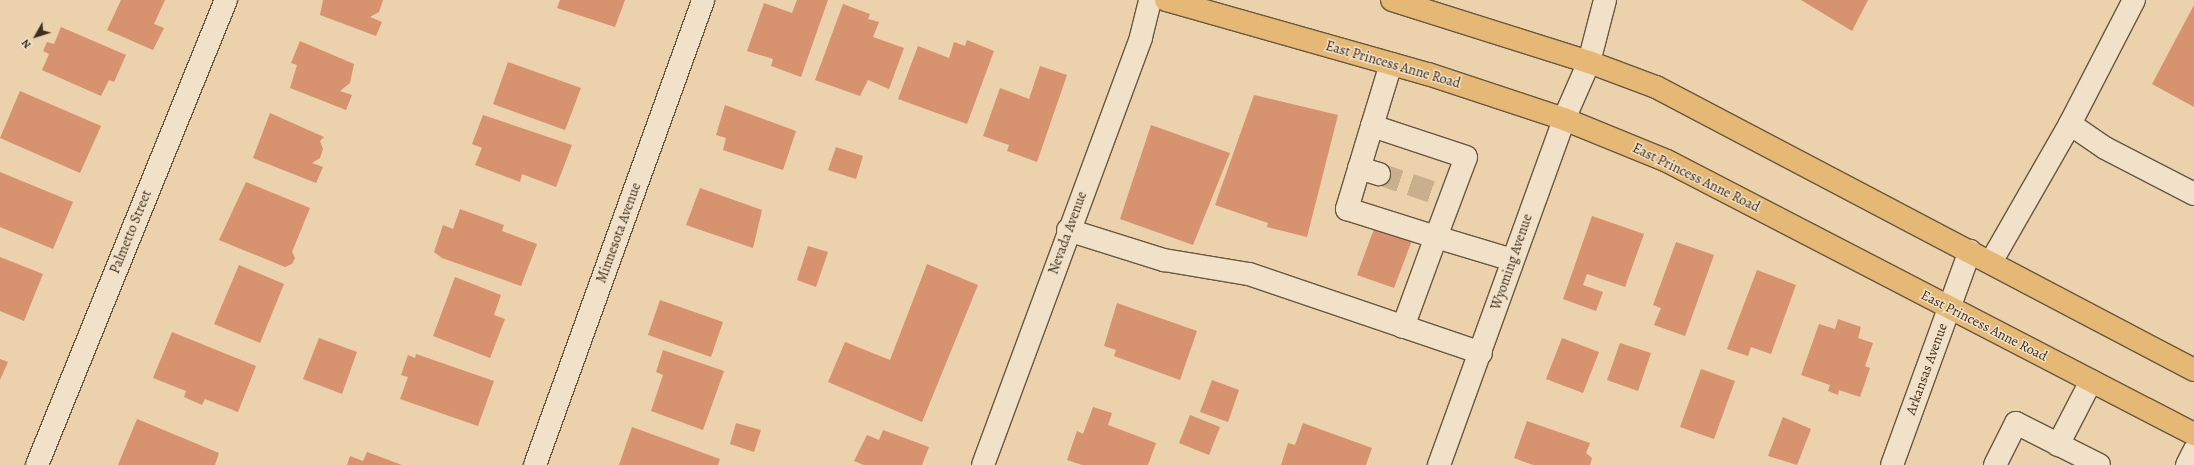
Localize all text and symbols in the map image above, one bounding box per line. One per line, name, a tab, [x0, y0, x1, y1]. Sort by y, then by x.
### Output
north arrow	[16, 16, 56, 56]
text: N	[18, 36, 35, 52]
street label: East Princess Anne Road	[1324, 38, 1462, 92]
street label: East Princess Anne Road	[1630, 140, 1762, 216]
street label: Minnesota Avenue	[593, 181, 645, 285]
street label: Palmetto Street	[107, 188, 155, 276]
street label: Nevada Avenue	[1045, 189, 1091, 277]
street label: Wyoming Avenue	[1488, 212, 1536, 312]
street label: East Princess Anne Road	[1918, 287, 2050, 365]
street label: Arkansas Avenue	[1903, 321, 1951, 417]

